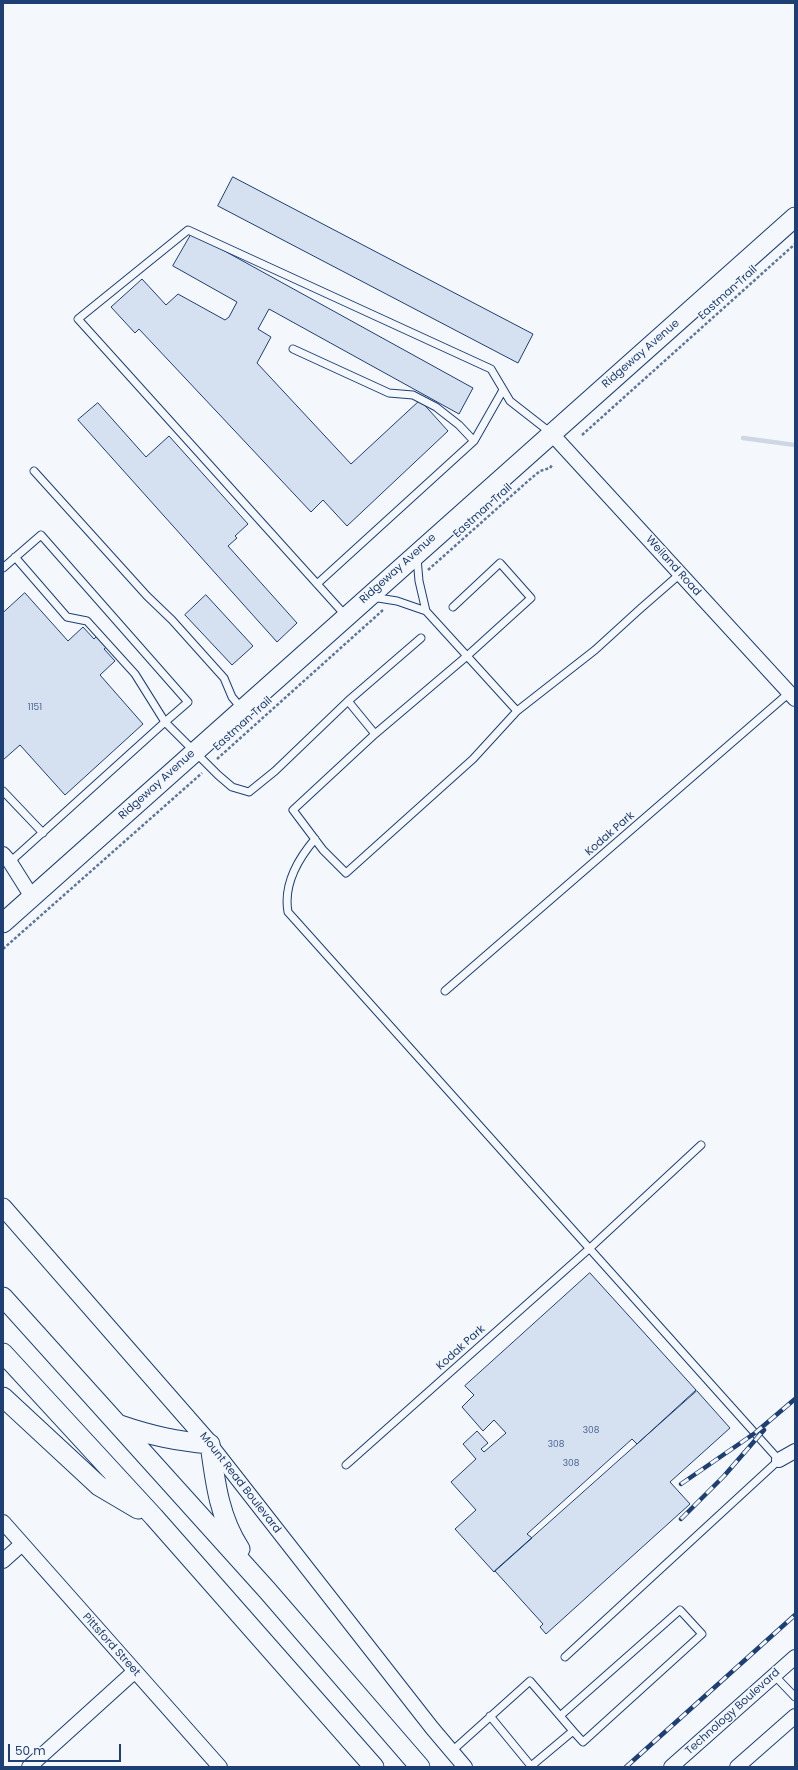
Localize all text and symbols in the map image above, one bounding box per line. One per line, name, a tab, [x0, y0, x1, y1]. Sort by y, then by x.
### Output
street label: Eastman Trail	[696, 263, 760, 323]
street label: Ridgeway Avenue	[600, 317, 682, 391]
street label: Eastman Trail	[451, 481, 515, 541]
street label: Ridgeway Avenue	[357, 531, 439, 607]
street label: Weiland Road	[643, 533, 703, 599]
street label: Eastman Trail	[211, 694, 275, 754]
house number: 1151	[28, 703, 42, 713]
street label: Ridgeway Avenue	[116, 747, 198, 823]
street label: Kodak Park	[583, 809, 637, 859]
street label: Kodak Park	[434, 1323, 488, 1373]
house number: 308	[583, 1426, 599, 1436]
street label: Mount Read Boulevard	[197, 1430, 283, 1536]
house number: 308	[548, 1440, 564, 1450]
house number: 308	[563, 1459, 579, 1469]
street label: Pittsford Street	[79, 1611, 143, 1679]
street label: Technology Boulevard	[683, 1666, 783, 1758]
scale bar	[10, 1736, 123, 1762]
text: 50 m	[15, 1742, 46, 1759]

